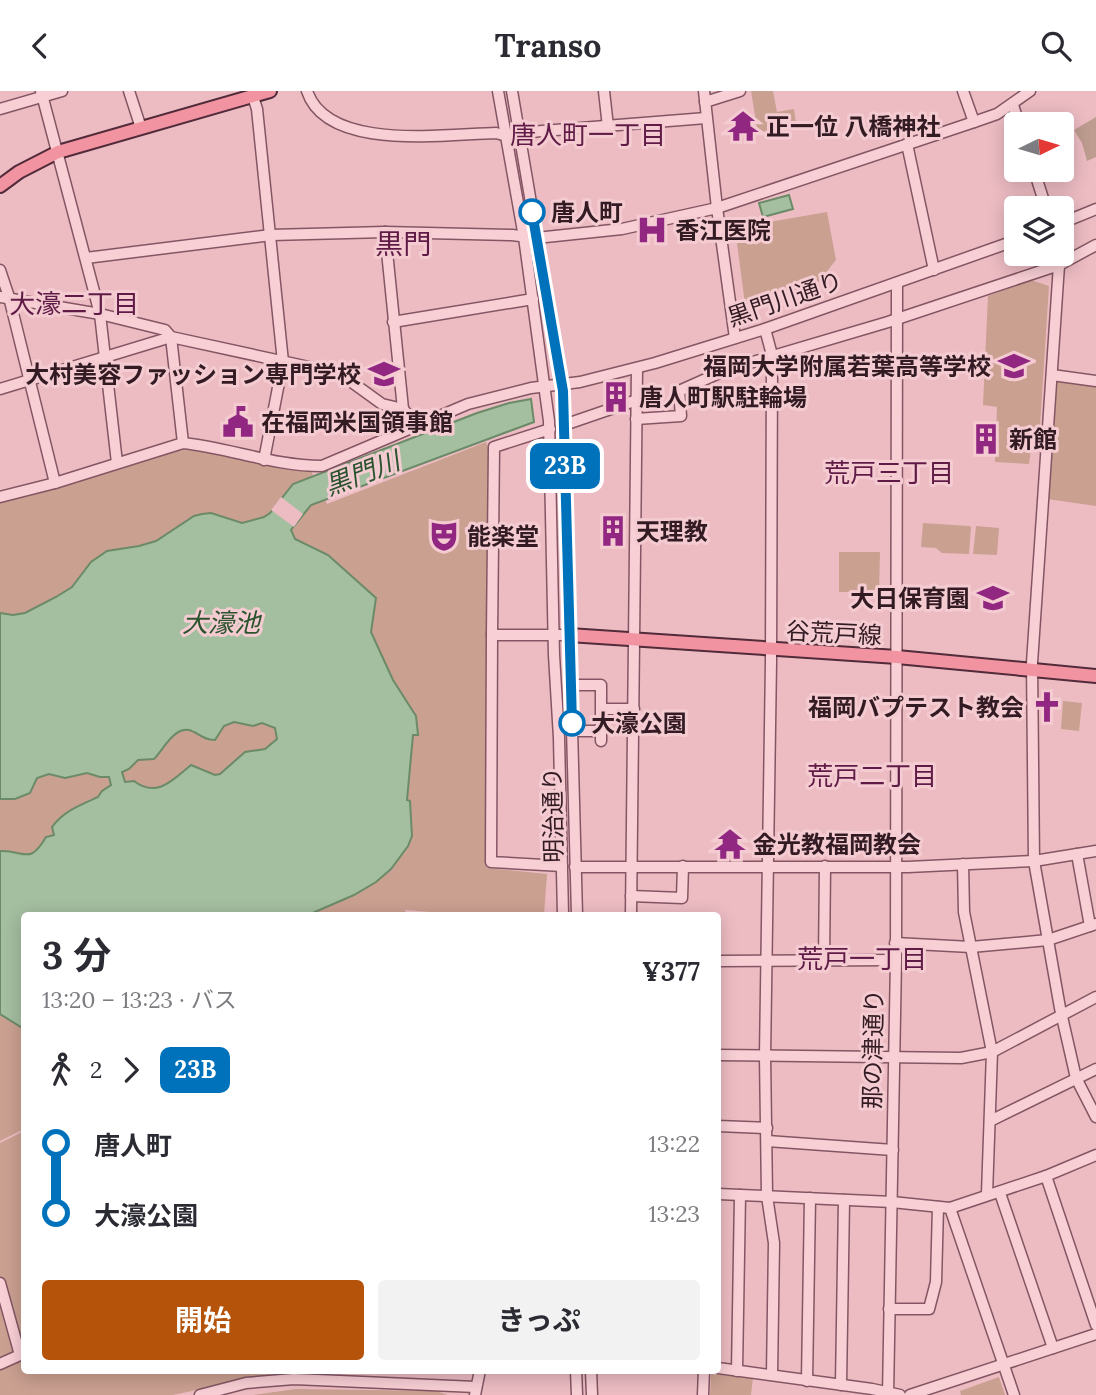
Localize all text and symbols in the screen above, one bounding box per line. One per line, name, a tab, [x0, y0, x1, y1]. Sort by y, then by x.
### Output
text: Transo	[495, 25, 601, 66]
icon: back	[21, 27, 59, 65]
icon: search	[1037, 27, 1075, 65]
temple icon: 正一位 八橋神社	[726, 109, 760, 143]
place label: 正一位 八橋神社	[766, 111, 940, 142]
north arrow	[1004, 112, 1074, 182]
map controls	[1004, 112, 1074, 266]
district label: 唐人町一丁目	[510, 118, 666, 151]
button: layers	[1004, 196, 1074, 266]
place label: 唐人町	[551, 197, 623, 228]
marker: 唐人町	[519, 199, 545, 225]
hospital icon: 香江医院	[635, 213, 669, 247]
place label: 香江医院	[675, 215, 771, 246]
district label: 黒門	[375, 226, 431, 262]
street label: 黒門川通り	[723, 265, 847, 333]
district label: 大濠二丁目	[9, 287, 139, 320]
school or university icon: 福岡大学附属若葉高等学校	[997, 349, 1031, 383]
place label: 福岡大学附属若葉高等学校	[703, 351, 991, 382]
school or university icon: 大村美容ファッション専門学校	[367, 357, 401, 391]
place label: 大村美容ファッション専門学校	[25, 359, 361, 390]
building icon: 唐人町駅駐輪場	[599, 380, 633, 414]
place label: 唐人町駅駐輪場	[639, 382, 807, 413]
public building icon: 在福岡米国領事館	[221, 405, 255, 439]
place label: 在福岡米国領事館	[261, 407, 453, 438]
building icon: 新館	[969, 422, 1003, 456]
place label: 新館	[1009, 424, 1057, 455]
water label: 黒門川	[320, 443, 407, 502]
line badge: 23B	[525, 443, 605, 489]
text: 23B	[544, 450, 586, 481]
district label: 荒戸三丁目	[824, 456, 954, 489]
building icon: 天理教	[596, 514, 630, 548]
place label: 天理教	[636, 516, 708, 547]
theatre icon: 能楽堂	[427, 519, 461, 553]
place label: 能楽堂	[467, 521, 539, 552]
school or university icon: 大日保育園	[976, 581, 1010, 615]
place label: 大日保育園	[850, 583, 970, 614]
water label: 大濠池	[182, 606, 263, 639]
street label: 谷荒戸線	[785, 615, 883, 651]
church icon: 福岡バプテスト教会	[1030, 690, 1064, 724]
place label: 福岡バプテスト教会	[808, 692, 1024, 723]
place label: 大濠公園	[591, 708, 687, 739]
marker: 大濠公園	[559, 710, 585, 736]
district label: 荒戸二丁目	[807, 759, 937, 792]
street label: 明治通り	[537, 767, 569, 863]
temple icon: 金光教福岡教会	[713, 827, 747, 861]
place label: 金光教福岡教会	[753, 829, 921, 860]
text: 3 分	[42, 931, 111, 979]
district label: 荒戸一丁目	[797, 942, 927, 975]
text: ¥377	[642, 955, 700, 988]
text: 13:20 – 13:23 · バス	[42, 985, 237, 1014]
street label: 那の津通り	[856, 989, 890, 1109]
icon: walk	[42, 1051, 80, 1089]
icon: forward	[112, 1051, 150, 1089]
text: 23B	[174, 1054, 216, 1085]
text: 2	[90, 1055, 102, 1084]
text: 唐人町	[94, 1129, 172, 1162]
text: 13:22	[648, 1129, 700, 1158]
text: 大濠公園	[94, 1199, 198, 1232]
text: 13:23	[648, 1199, 700, 1228]
button: 開始	[42, 1280, 364, 1360]
button: きっぷ	[378, 1280, 700, 1360]

